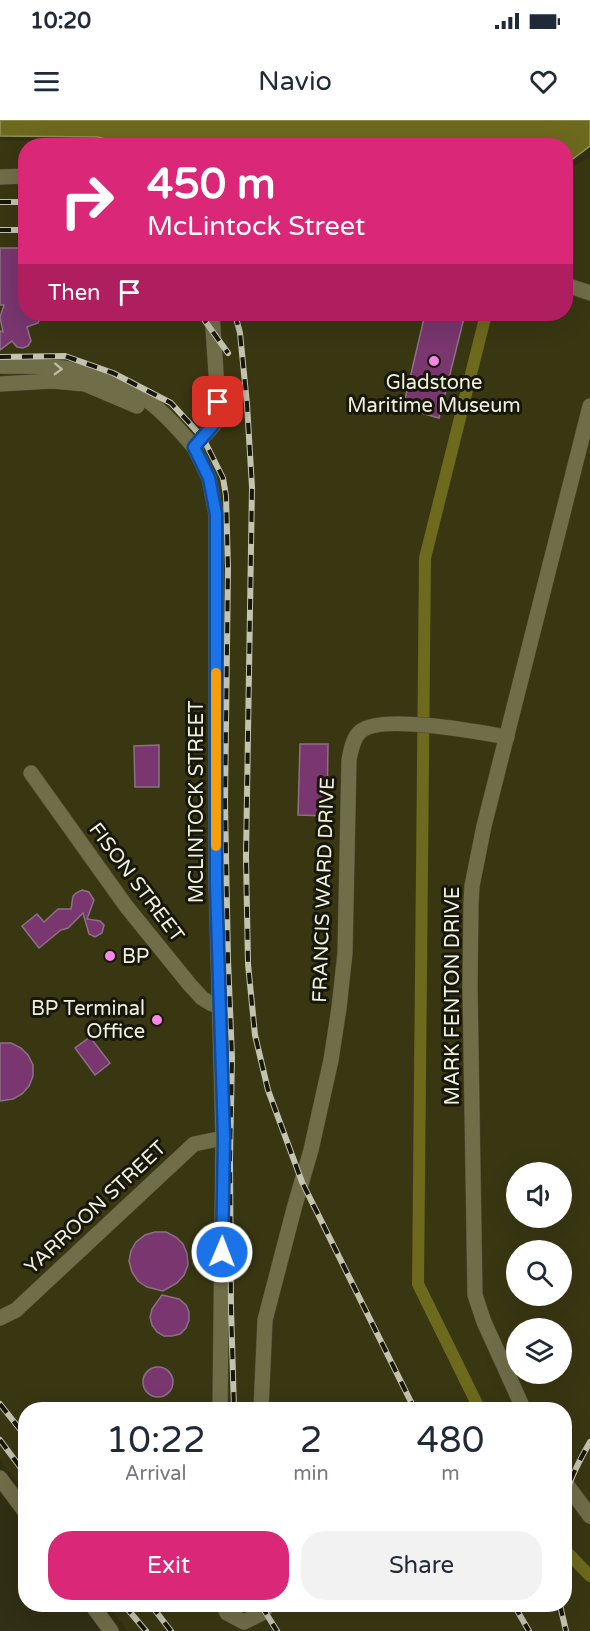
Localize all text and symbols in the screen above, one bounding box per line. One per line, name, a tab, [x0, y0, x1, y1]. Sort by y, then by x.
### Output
text: 10:20	[30, 8, 91, 34]
icon: menu	[30, 65, 63, 98]
text: Navio	[258, 65, 332, 98]
icon: heart	[527, 65, 560, 98]
text: 450 m	[147, 159, 276, 210]
icon: right	[48, 162, 126, 240]
text: McLintock Street	[147, 210, 365, 243]
icon: arrive	[113, 276, 146, 309]
text: Then	[48, 280, 101, 306]
marker: Gladstone Maritime Museum	[427, 354, 441, 368]
one-way arrow	[54, 362, 63, 375]
place label: Gladstone Maritime Museum	[347, 371, 521, 418]
pin	[192, 376, 243, 427]
icon: arrive	[201, 385, 234, 418]
street label: MCLINTOCK STREET	[185, 701, 209, 903]
street label: FRANCIS WARD DRIVE	[308, 777, 340, 1003]
street label: FISON STREET	[83, 818, 189, 947]
street label: MARK FENTON DRIVE	[441, 887, 465, 1105]
place label: BP	[122, 945, 149, 969]
marker: BP	[103, 949, 117, 963]
place label: BP Terminal Office	[31, 997, 145, 1044]
marker: BP Terminal Office	[150, 1013, 164, 1027]
street label: YARROON STREET	[20, 1136, 171, 1279]
map controls	[506, 1162, 572, 1384]
button: sound	[506, 1162, 572, 1228]
position arrow	[190, 1220, 254, 1284]
button: search	[506, 1240, 572, 1306]
button: layers	[506, 1318, 572, 1384]
text: 10:22	[106, 1419, 206, 1462]
text: 2	[300, 1419, 322, 1462]
text: 480	[416, 1419, 484, 1462]
text: Arrival	[125, 1462, 187, 1486]
text: min	[293, 1462, 329, 1486]
text: m	[441, 1462, 460, 1486]
button: Exit	[48, 1531, 289, 1600]
button: Share	[301, 1531, 542, 1600]

